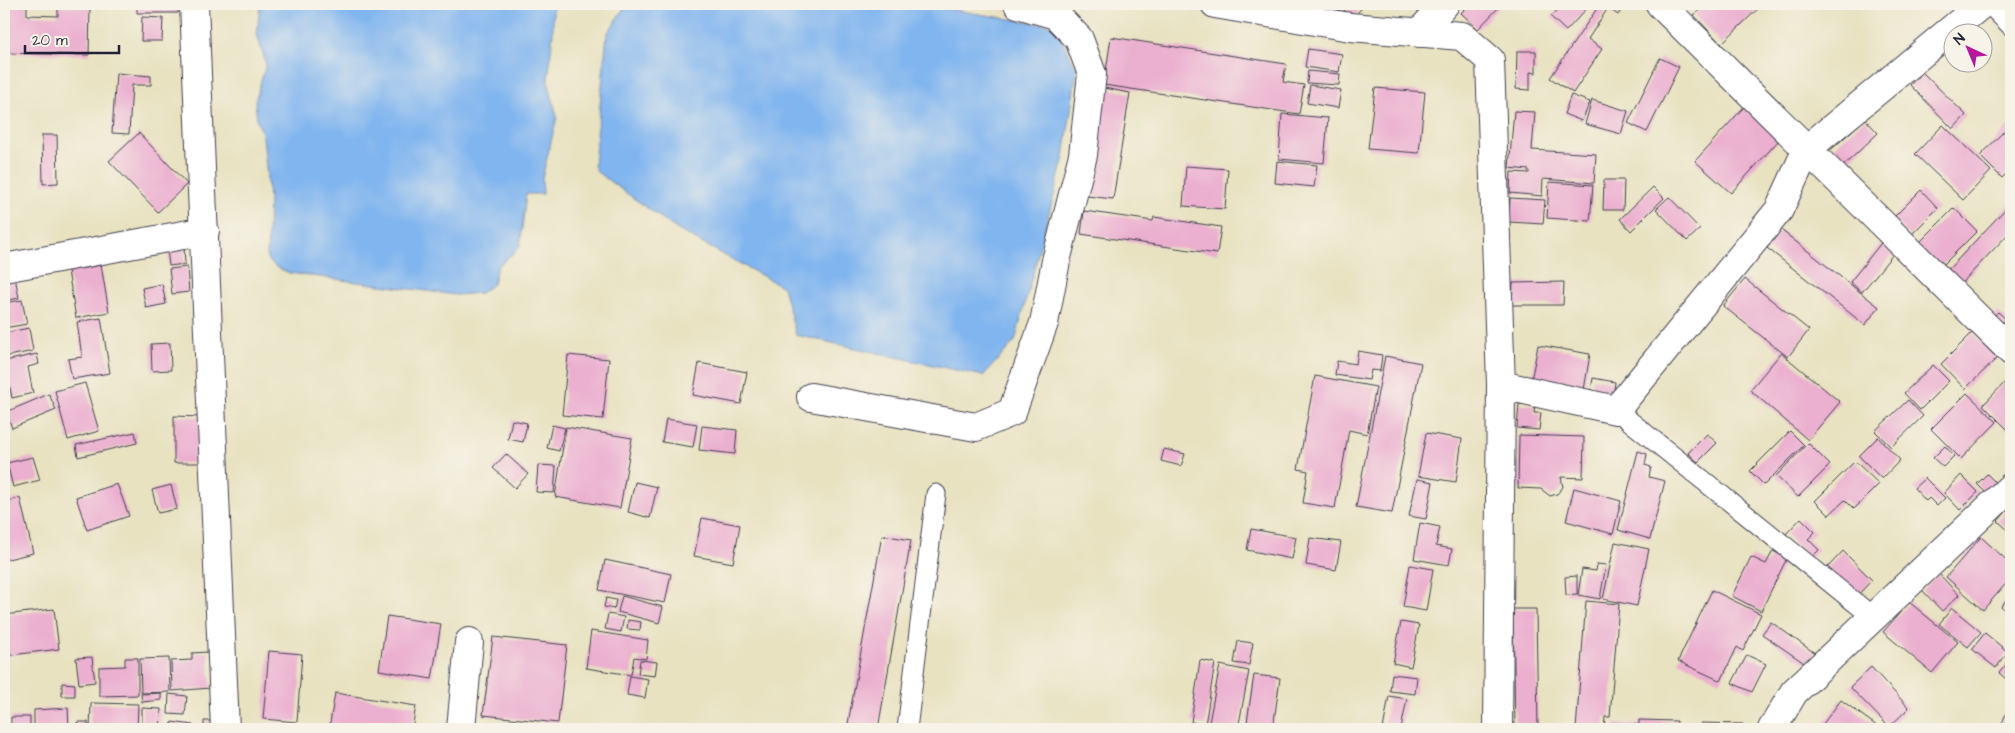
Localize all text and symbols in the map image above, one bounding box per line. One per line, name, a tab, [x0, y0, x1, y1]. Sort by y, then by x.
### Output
scale bar	[25, 22, 119, 54]
north arrow	[1942, 22, 1992, 72]
text: N	[1950, 29, 1970, 50]
text: 20 m	[32, 30, 68, 51]

